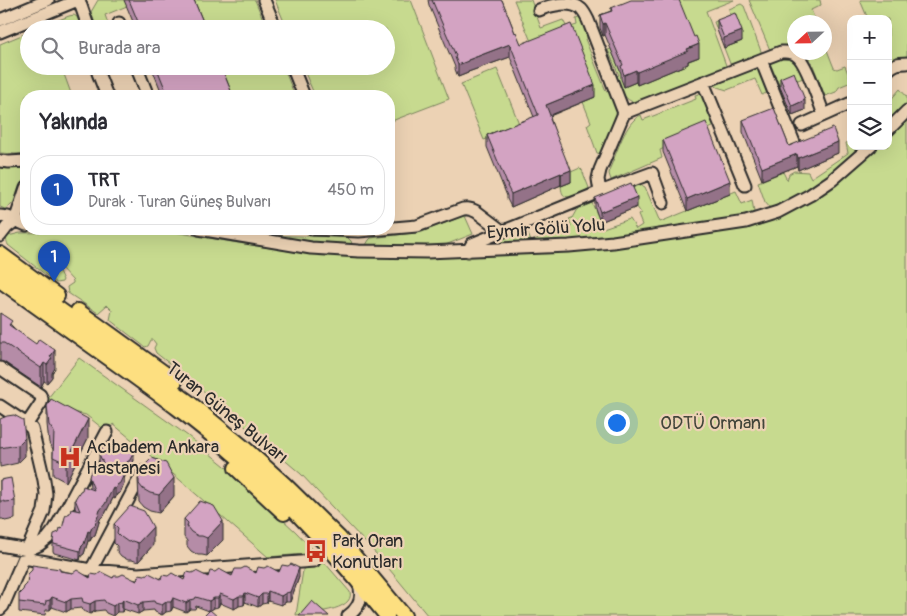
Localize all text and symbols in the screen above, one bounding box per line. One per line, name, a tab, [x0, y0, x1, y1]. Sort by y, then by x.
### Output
north arrow	[787, 15, 832, 60]
map controls	[847, 15, 892, 150]
button: +	[847, 15, 892, 60]
search box	[20, 20, 395, 75]
icon: search	[38, 34, 66, 62]
text: Burada ara	[78, 36, 161, 60]
button: −	[847, 60, 892, 105]
button: layers	[847, 105, 892, 150]
text: Yakında	[40, 109, 107, 136]
text: TRT	[88, 168, 120, 192]
text: 1	[54, 180, 60, 200]
text: 450 m	[327, 180, 374, 200]
text: Durak · Turan Güneş Bulvarı	[88, 192, 271, 212]
street label: Eymir Gölü Yolu	[486, 213, 606, 245]
pin: 1	[38, 241, 70, 282]
street label: Turan Güneş Bulvarı	[161, 357, 293, 469]
your location	[604, 410, 630, 436]
park label: ODTÜ Ormanı	[660, 412, 766, 435]
place label: Acıbadem Ankara Hastanesi	[86, 436, 219, 480]
hospital icon: Acıbadem Ankara Hastanesi	[57, 444, 83, 470]
place label: Park Oran Konutları	[332, 530, 403, 574]
bus stop icon: Park Oran Konutları	[303, 538, 329, 564]

